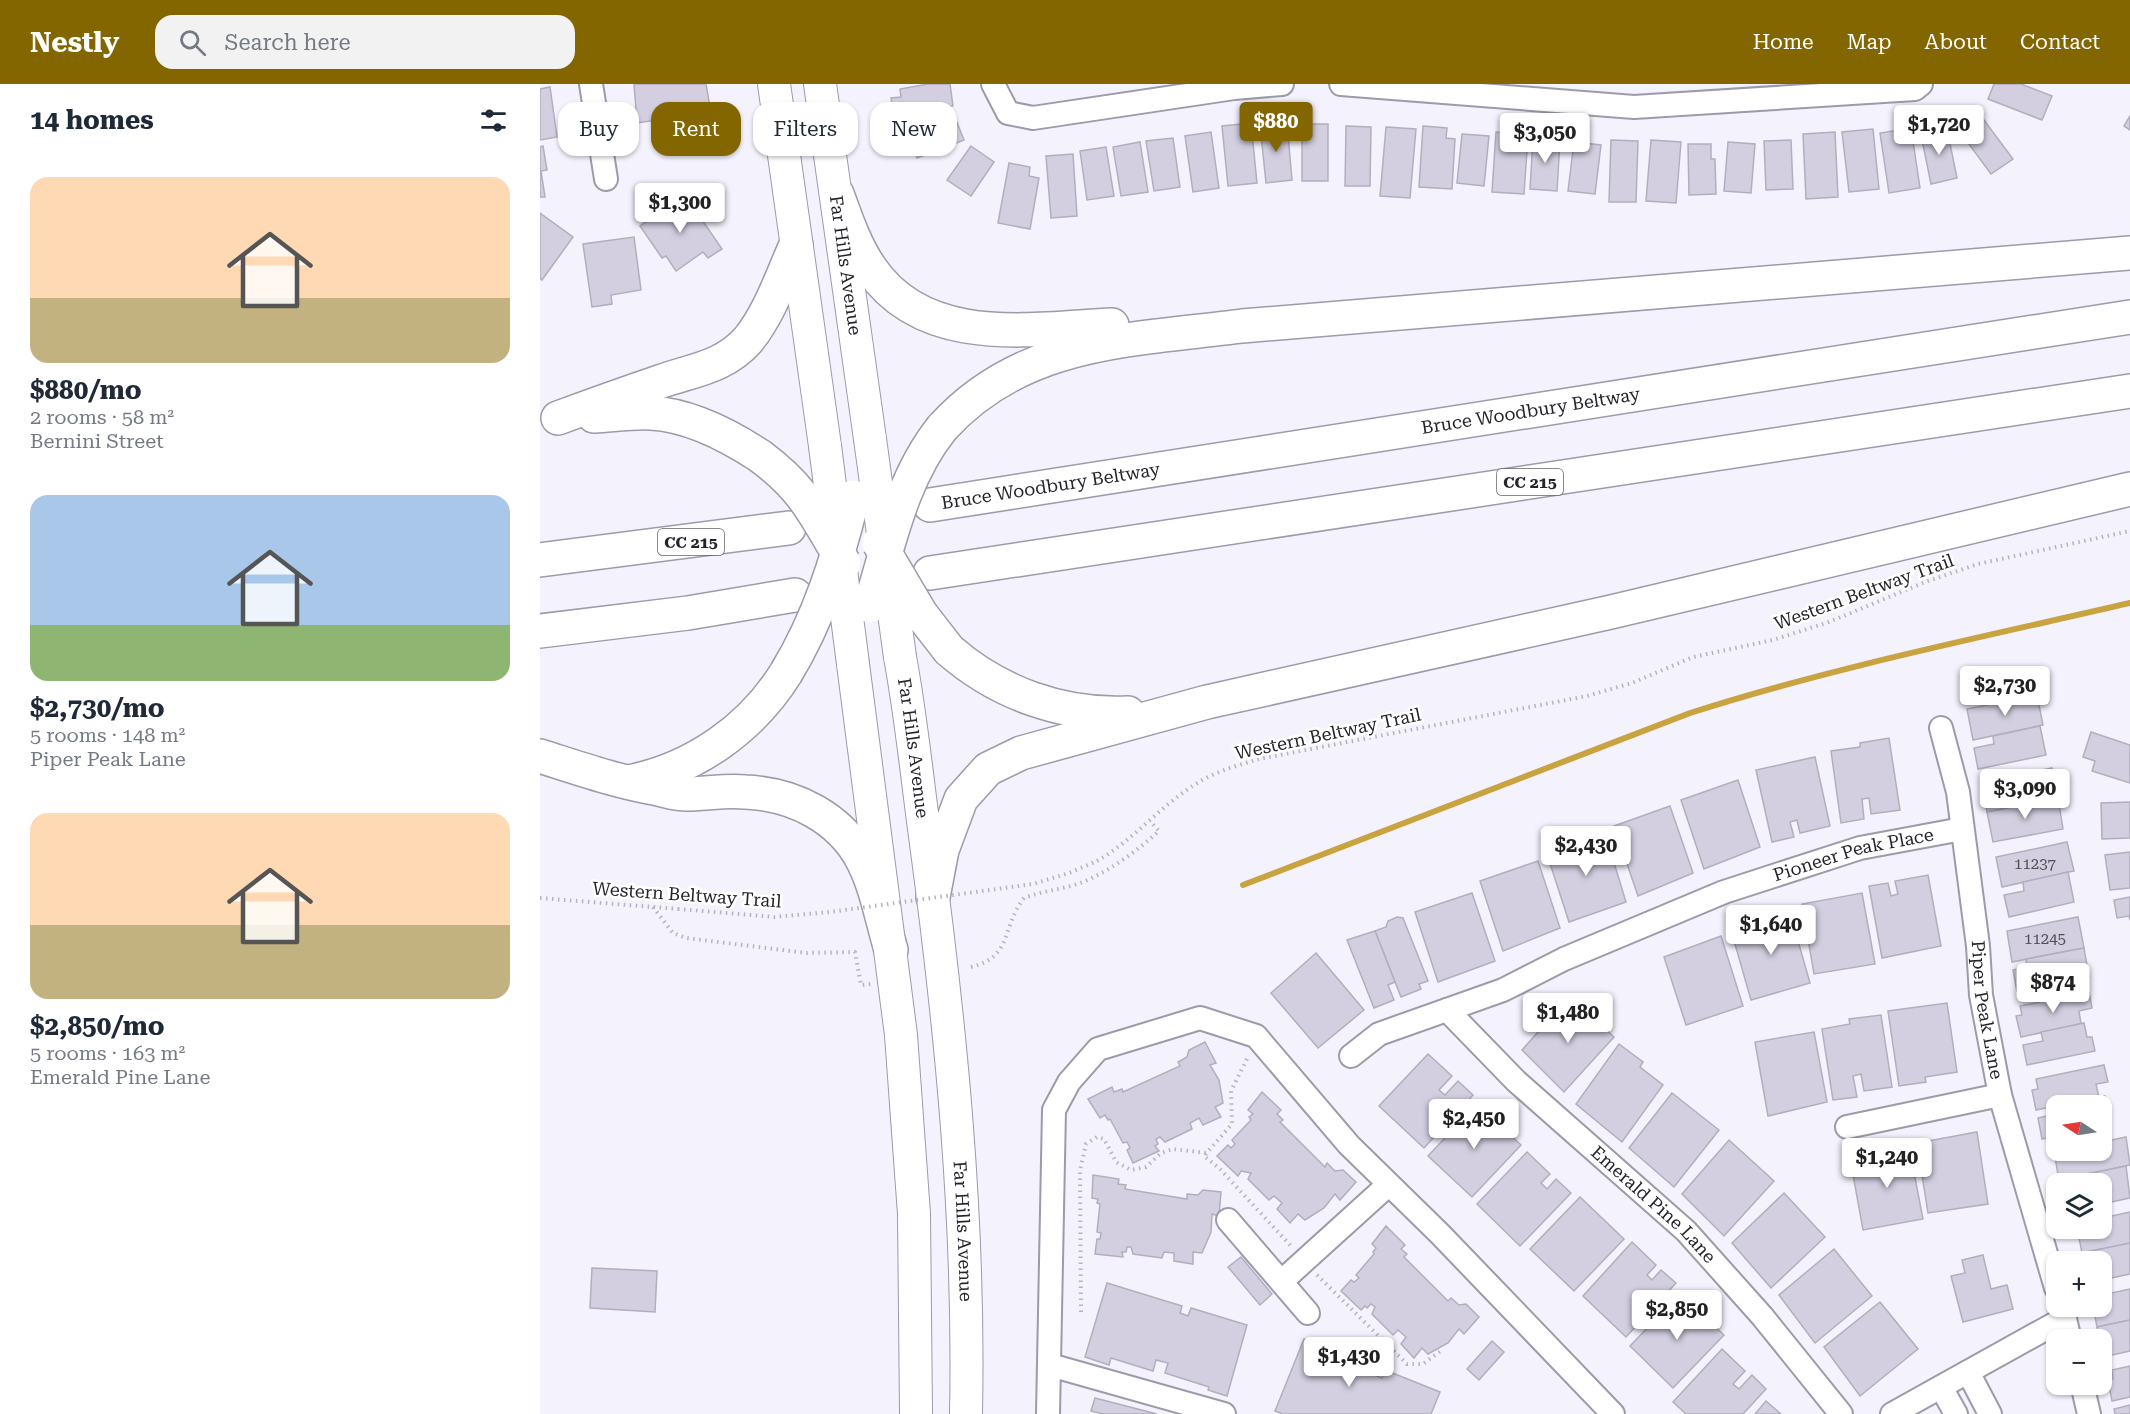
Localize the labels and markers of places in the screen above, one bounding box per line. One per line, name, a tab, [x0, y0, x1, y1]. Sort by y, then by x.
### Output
pin: $880	[1240, 102, 1312, 153]
pin: $1,720	[1890, 105, 1988, 156]
pin: $3,050	[1496, 113, 1594, 164]
pin: $1,300	[631, 183, 729, 234]
pin: $2,730	[1956, 666, 2054, 717]
pin: $3,090	[1976, 769, 2074, 820]
pin: $2,430	[1537, 826, 1635, 877]
pin: $1,640	[1722, 905, 1820, 956]
pin: $874	[2017, 963, 2089, 1014]
pin: $1,480	[1519, 993, 1617, 1044]
pin: $2,450	[1425, 1099, 1523, 1150]
pin: $1,240	[1838, 1138, 1936, 1189]
pin: $2,850	[1628, 1290, 1726, 1341]
pin: $1,430	[1300, 1337, 1398, 1388]

